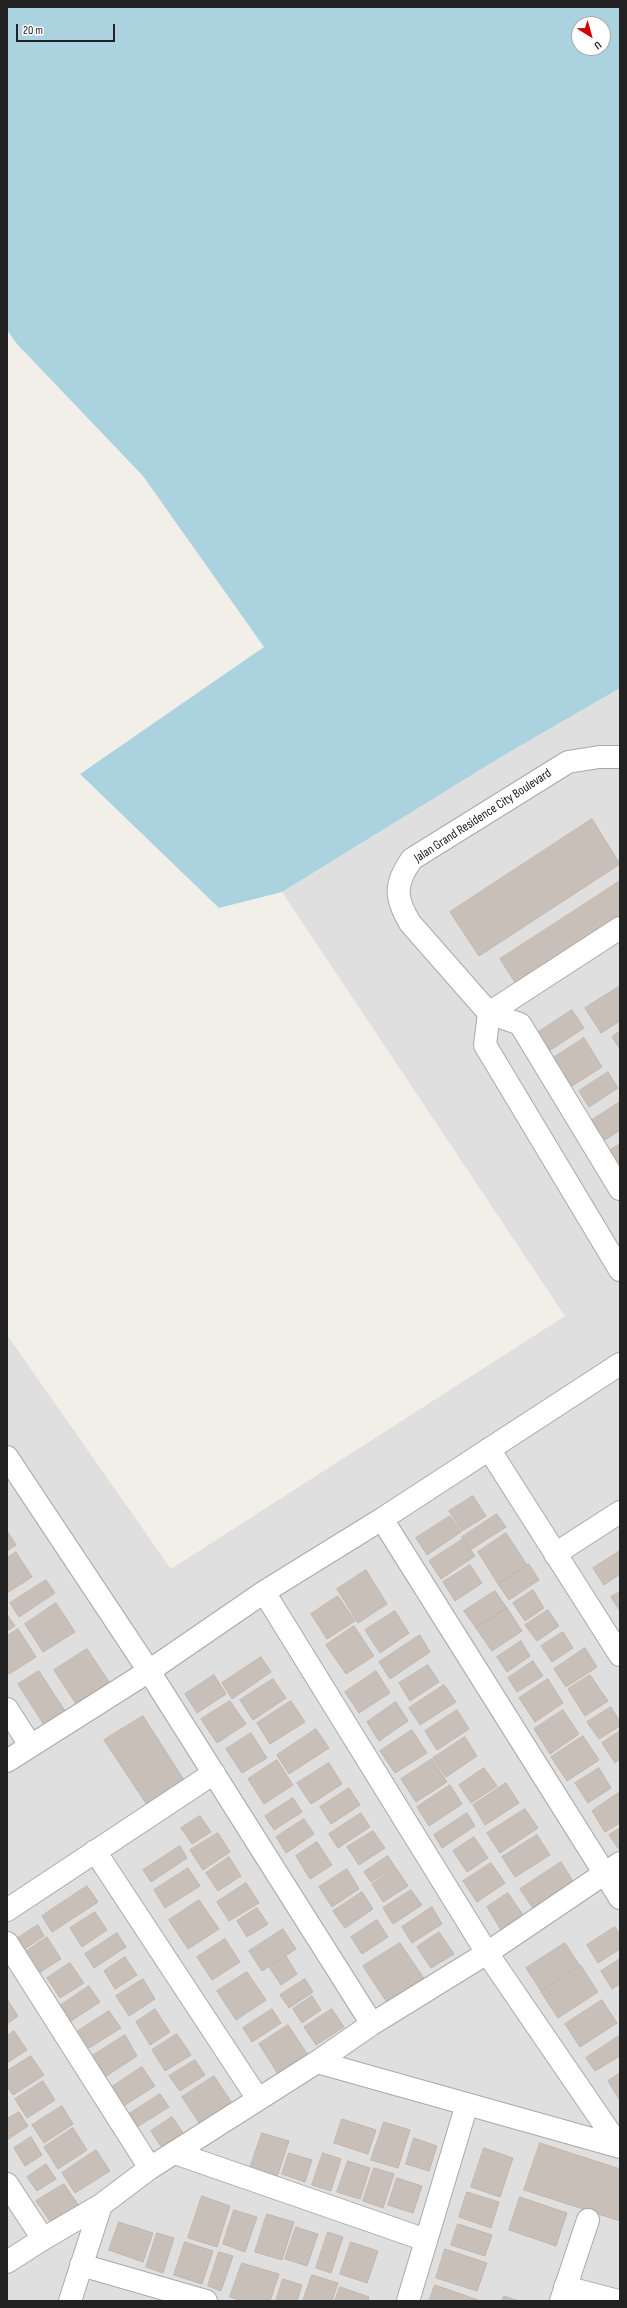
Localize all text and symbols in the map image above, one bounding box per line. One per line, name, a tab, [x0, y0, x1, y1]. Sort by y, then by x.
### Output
scale bar	[18, 16, 117, 42]
north arrow	[571, 16, 611, 56]
text: 20 m	[23, 23, 43, 38]
text: U	[592, 38, 604, 52]
street label: Jalan Grand Residence City Boulevard	[411, 766, 555, 866]

